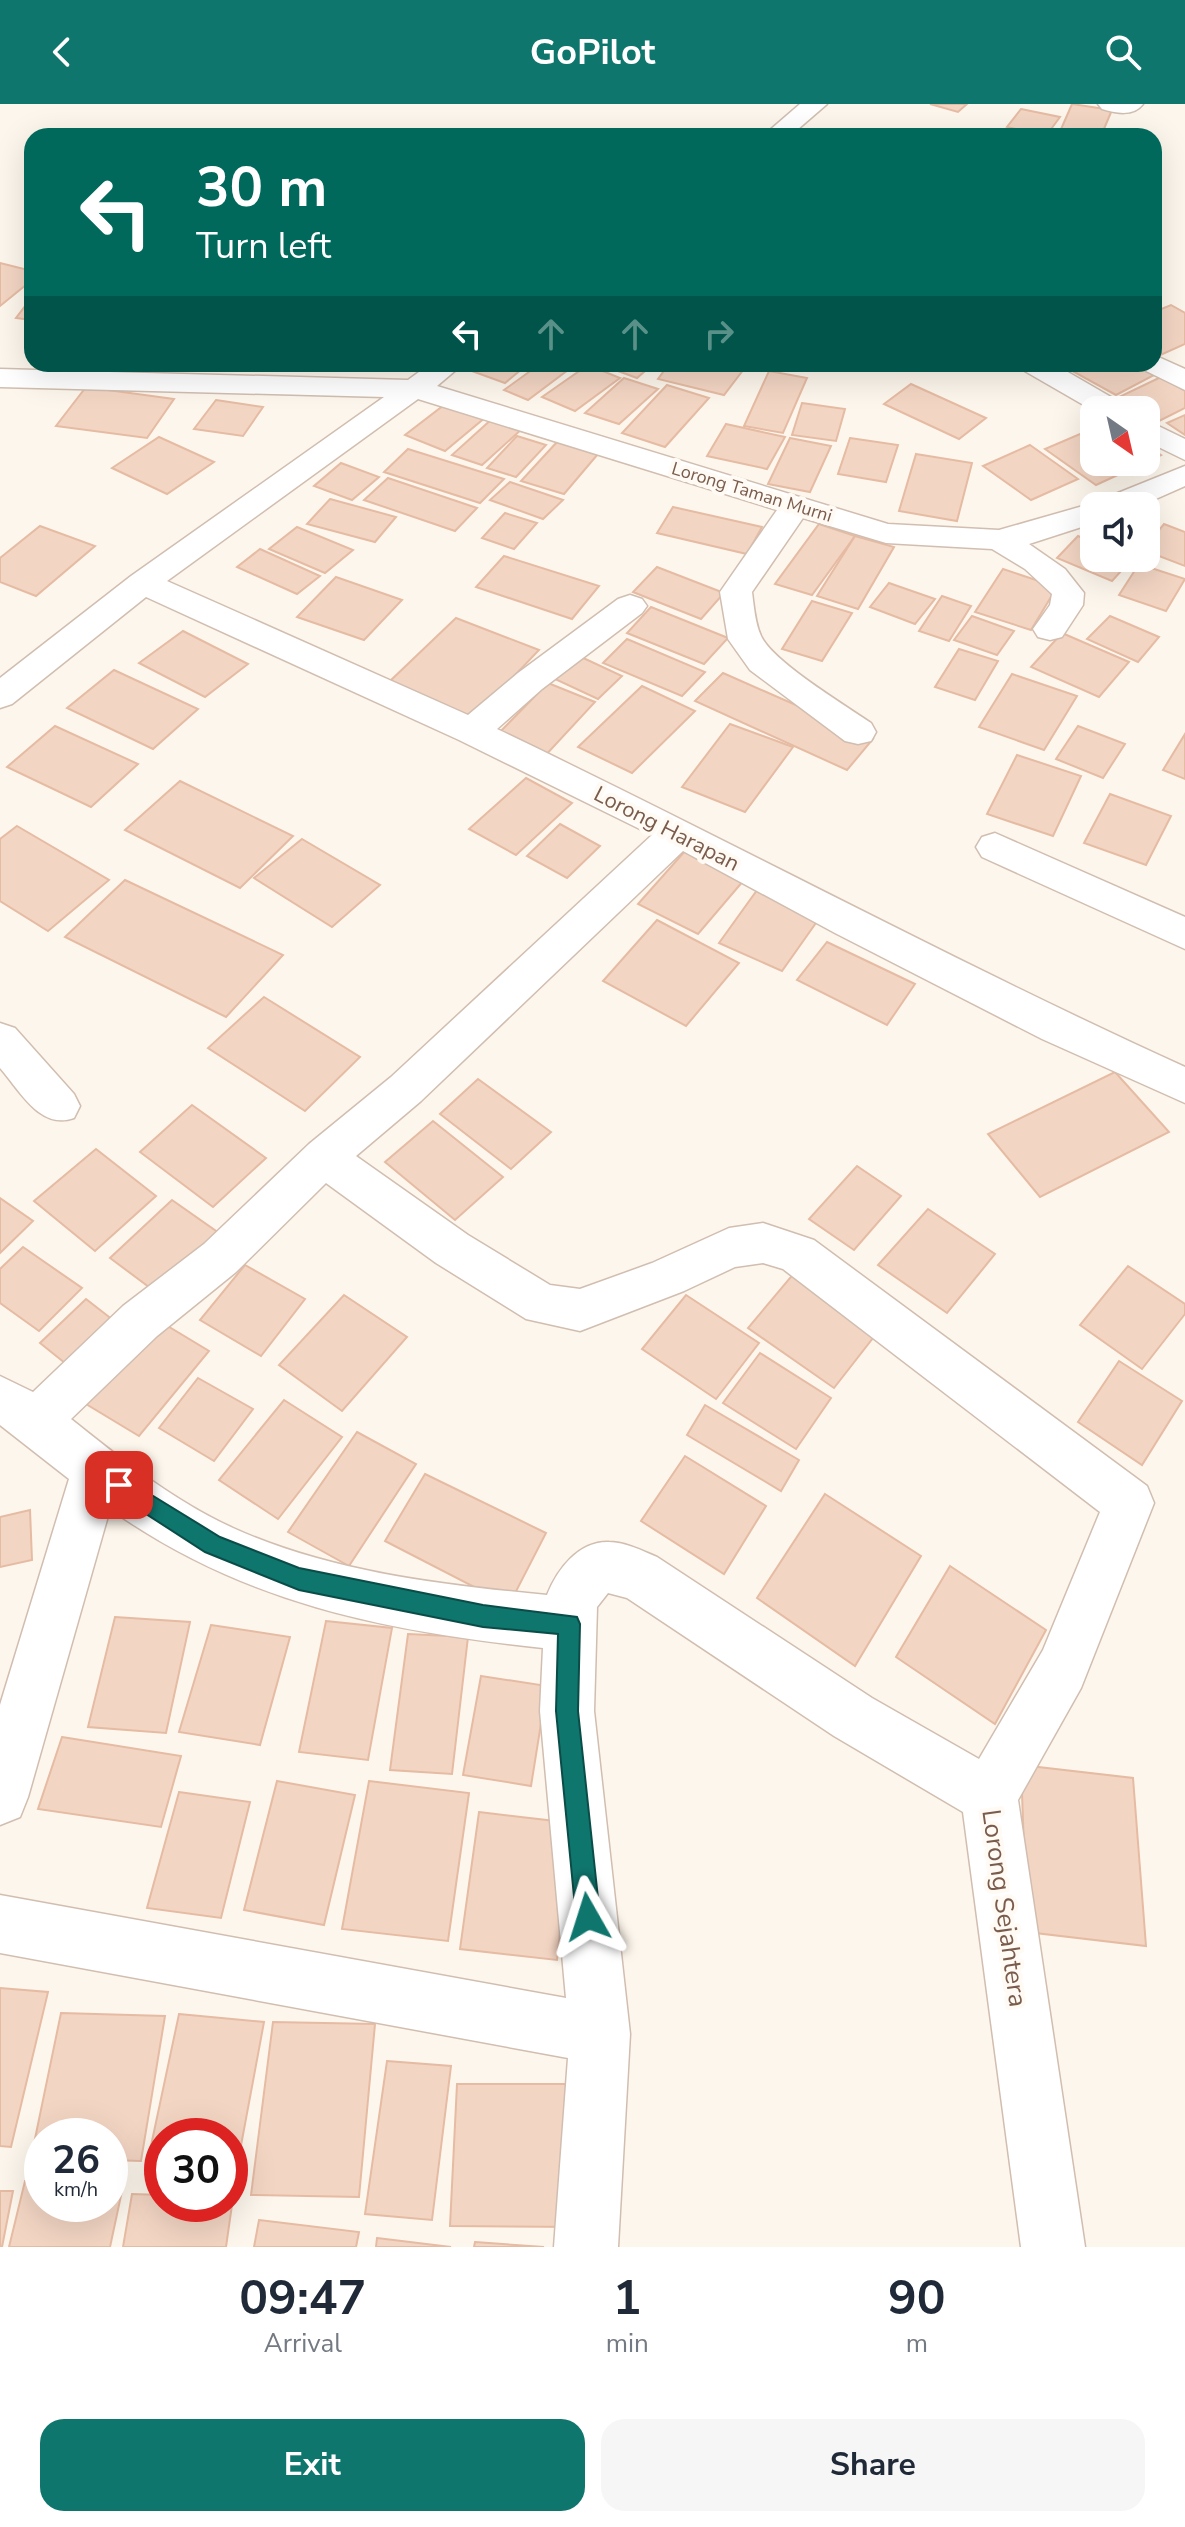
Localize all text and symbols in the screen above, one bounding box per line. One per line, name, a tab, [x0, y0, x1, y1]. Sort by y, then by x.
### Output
text: GoPilot	[530, 28, 655, 77]
icon: back	[40, 30, 84, 74]
icon: search	[1101, 30, 1145, 74]
text: 30 m	[196, 149, 327, 226]
icon: left	[64, 160, 168, 264]
text: Turn left	[196, 222, 331, 271]
icon: left	[445, 312, 489, 356]
icon: ahead	[529, 312, 573, 356]
icon: ahead	[613, 312, 657, 356]
icon: right	[697, 312, 741, 356]
north arrow	[1080, 396, 1160, 476]
map controls	[1080, 396, 1160, 572]
street label: Lorong Taman Murni	[669, 456, 835, 528]
button: sound	[1080, 492, 1160, 572]
street label: Lorong Harapan	[589, 779, 745, 879]
pin	[85, 1451, 153, 1519]
icon: arrive	[97, 1463, 141, 1507]
street label: Lorong Sejahtera	[973, 1807, 1036, 2009]
position arrow	[546, 1875, 630, 1959]
speed limit sign: 30	[144, 2118, 248, 2222]
text: 26	[52, 2133, 100, 2187]
text: km/h	[54, 2176, 98, 2203]
text: 09:47	[239, 2265, 366, 2331]
text: 1	[613, 2265, 642, 2331]
text: 90	[888, 2265, 946, 2331]
text: Arrival	[264, 2326, 342, 2361]
text: min	[606, 2326, 649, 2361]
text: m	[906, 2326, 928, 2361]
button: Exit	[40, 2419, 585, 2511]
button: Share	[601, 2419, 1145, 2511]

